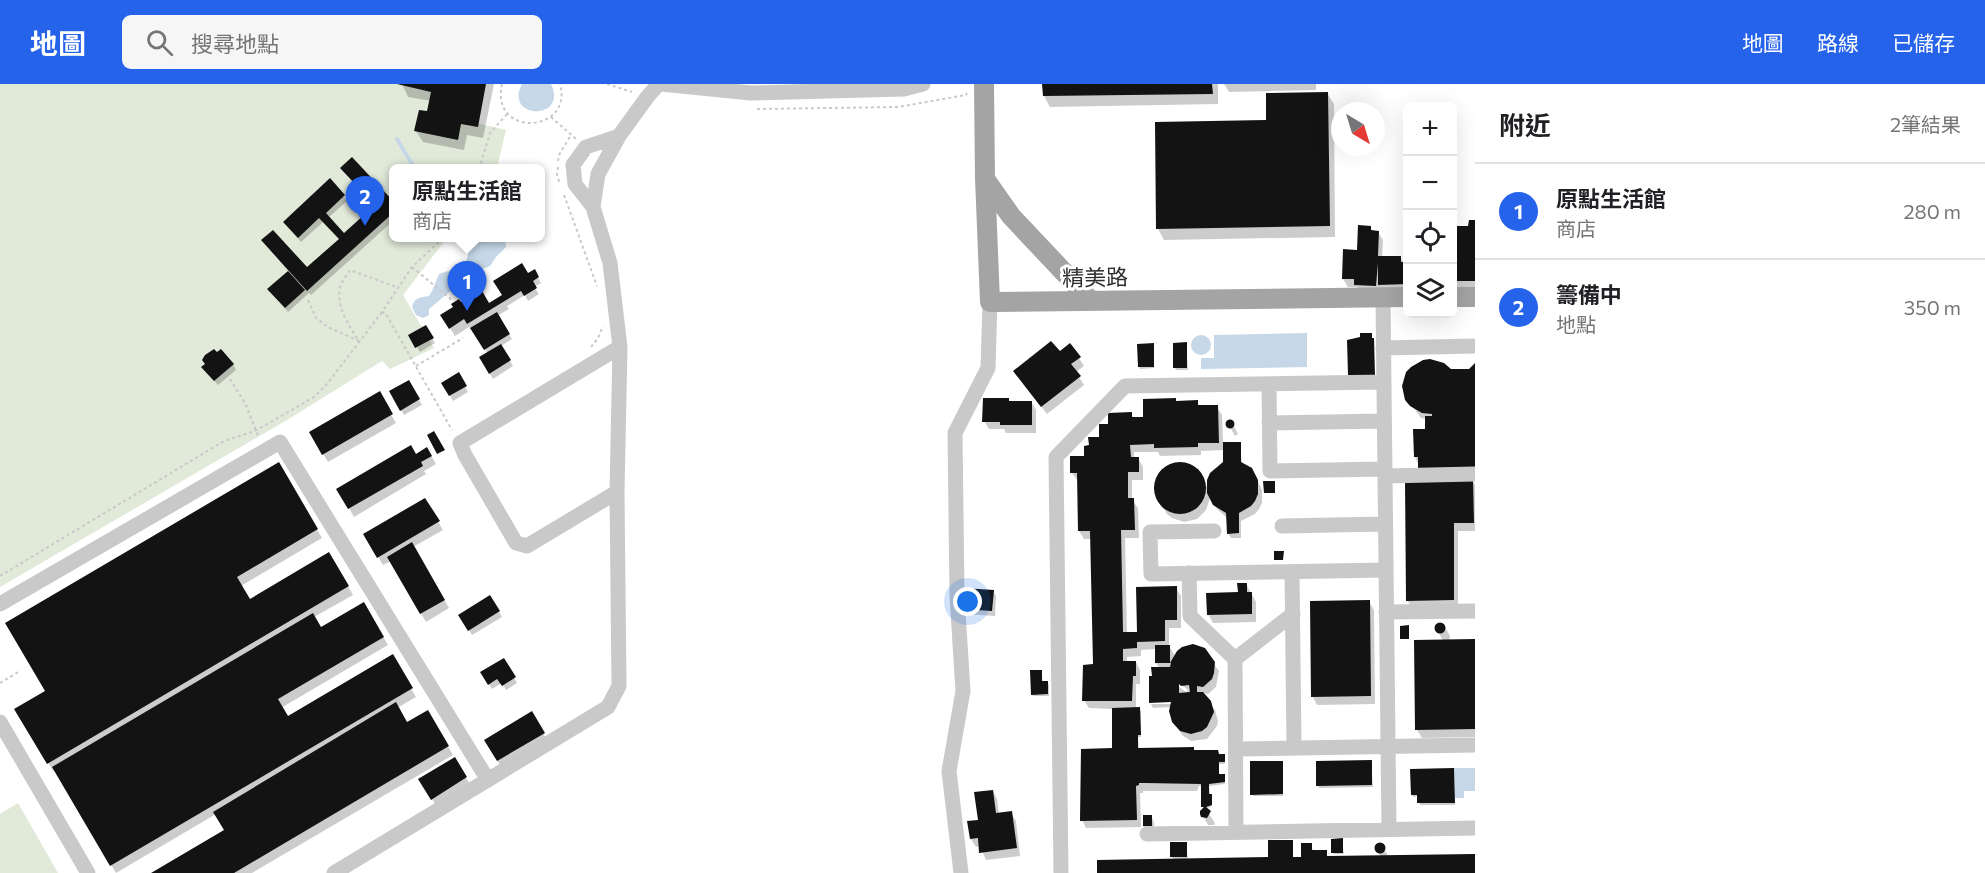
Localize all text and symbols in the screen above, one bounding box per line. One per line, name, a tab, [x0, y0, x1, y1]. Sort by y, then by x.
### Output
search box	[122, 15, 542, 69]
text: 地圖	[30, 26, 86, 60]
icon: search	[143, 26, 176, 59]
text: 搜尋地點	[191, 30, 279, 57]
text: 地圖	[1742, 30, 1784, 55]
text: 路線	[1817, 30, 1859, 55]
text: 已儲存	[1892, 30, 1955, 55]
north arrow	[1331, 102, 1385, 156]
map controls	[1403, 102, 1457, 318]
button: +	[1403, 102, 1457, 156]
text: 附近	[1499, 109, 1551, 140]
text: 2筆結果	[1890, 112, 1961, 136]
button: −	[1403, 156, 1457, 210]
popup	[389, 164, 545, 242]
pin: 2	[346, 176, 385, 226]
text: 原點生活館	[412, 177, 522, 204]
text: 原點生活館	[1556, 185, 1666, 212]
text: 1	[1514, 199, 1523, 223]
text: 280 m	[1903, 199, 1961, 223]
text: 商店	[412, 208, 452, 232]
button: locate	[1403, 210, 1457, 264]
text: 商店	[1556, 216, 1596, 240]
pin: 1	[448, 262, 486, 311]
street label: 精美路	[1062, 263, 1128, 291]
button: layers	[1403, 264, 1457, 318]
text: 籌備中	[1556, 281, 1622, 308]
text: 2	[1513, 295, 1524, 319]
text: 350 m	[1904, 295, 1961, 319]
text: 地點	[1556, 312, 1596, 336]
your location	[953, 587, 982, 616]

